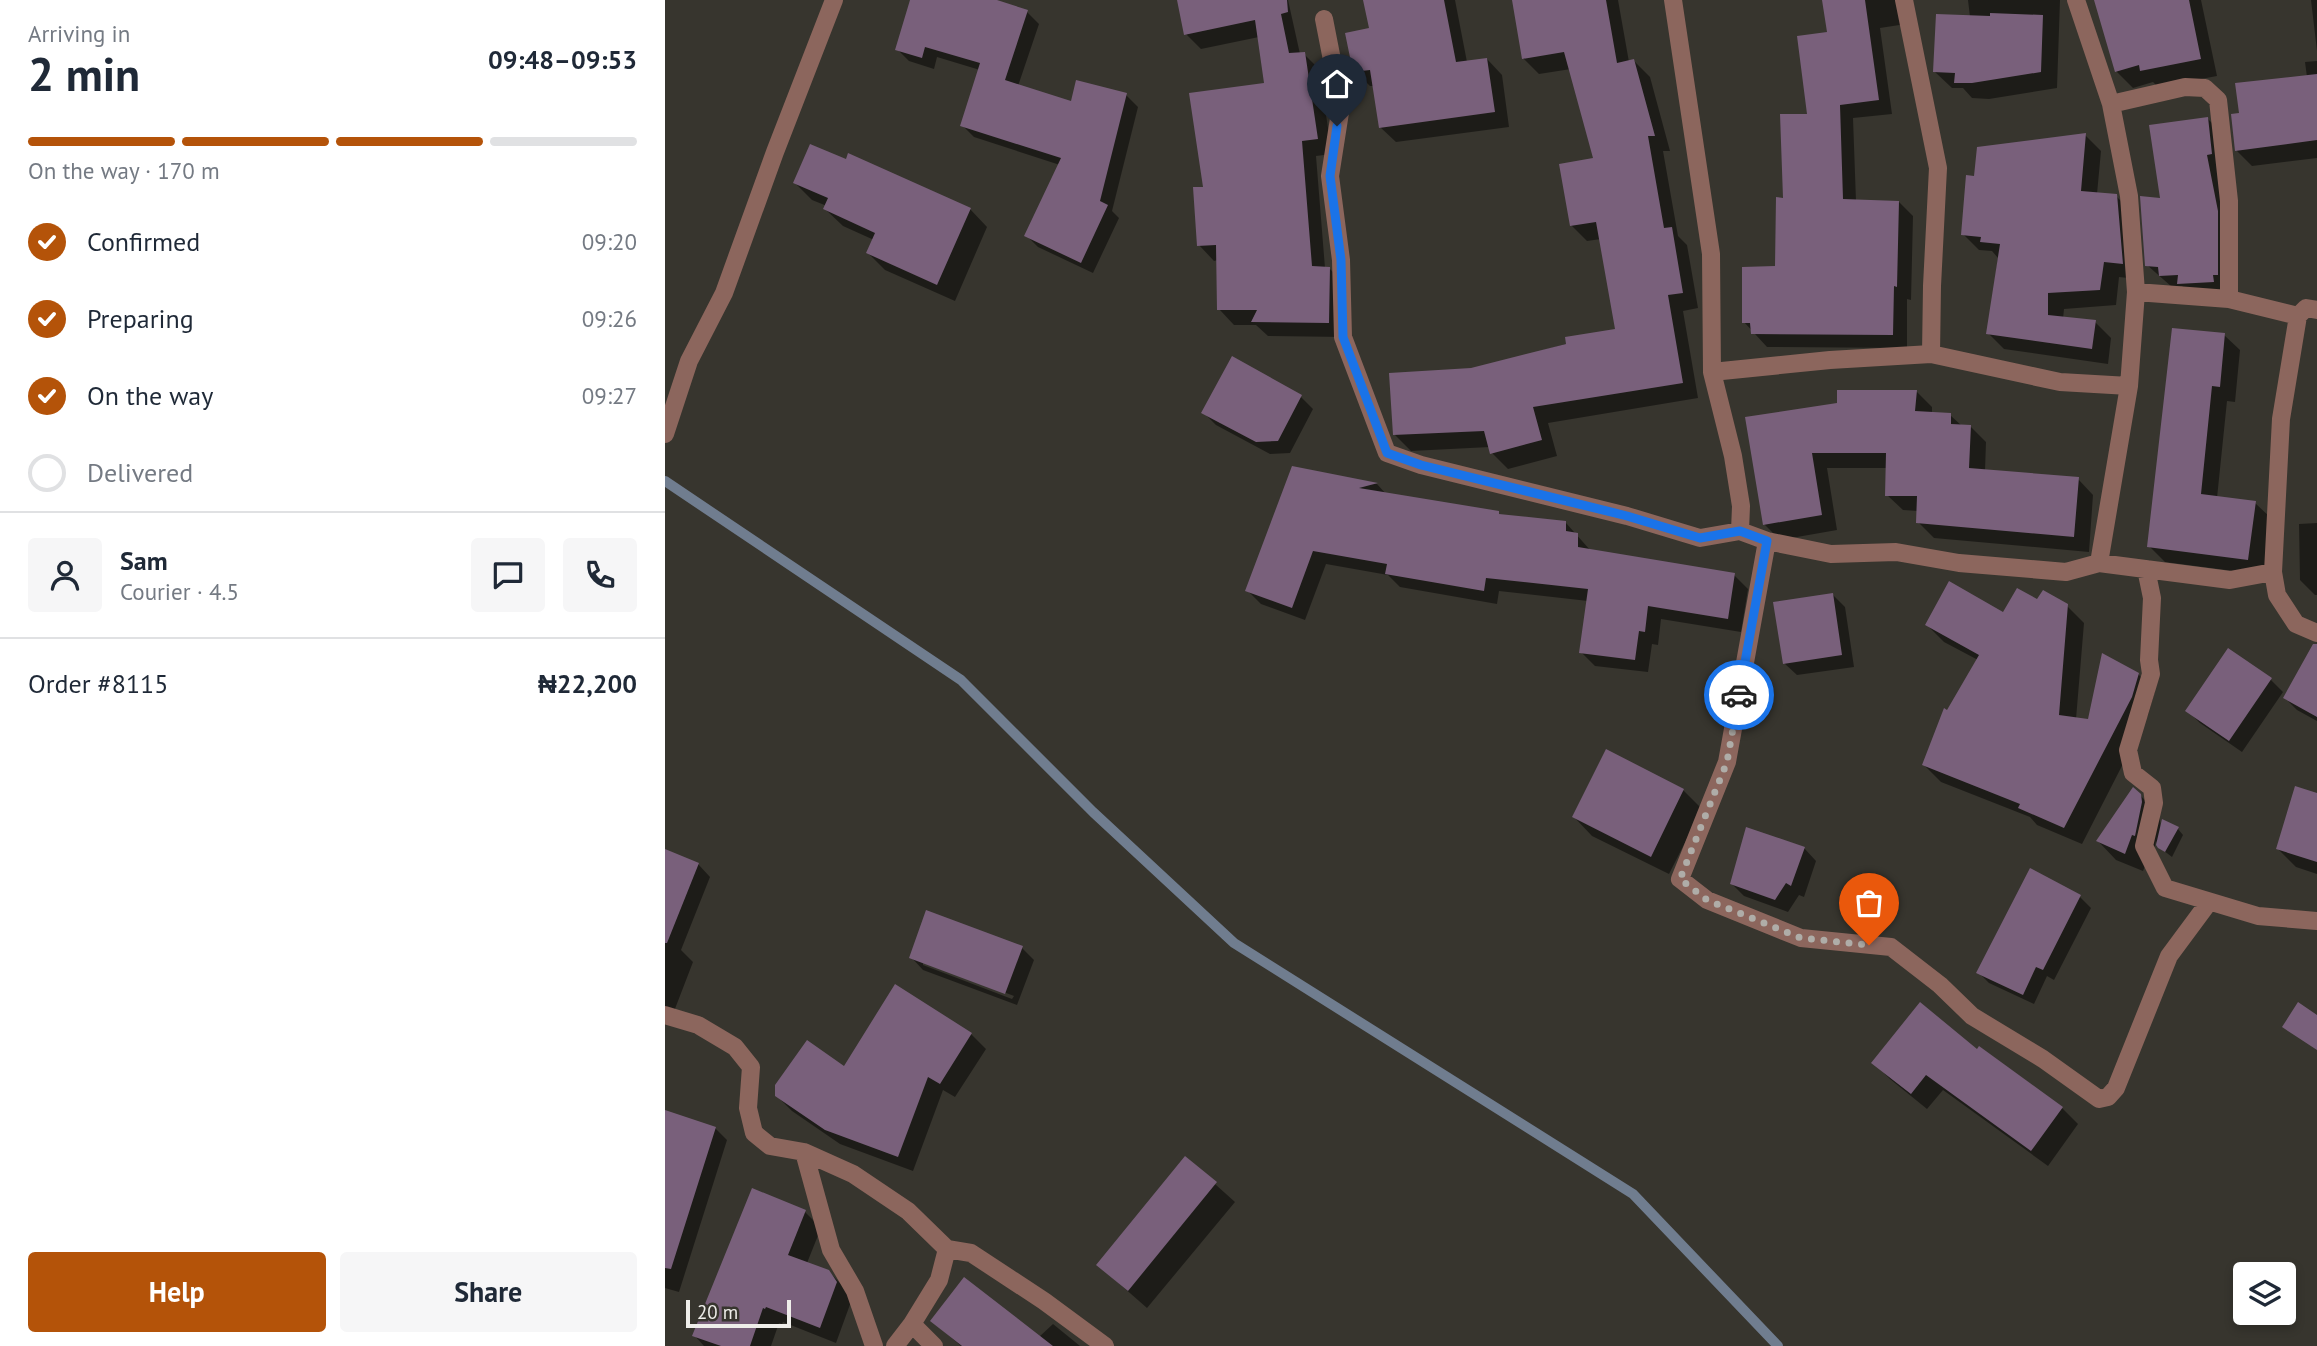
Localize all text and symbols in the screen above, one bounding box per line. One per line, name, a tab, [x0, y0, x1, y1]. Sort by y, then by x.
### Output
text: Arriving in	[28, 19, 130, 48]
text: 09:48–09:53	[488, 43, 637, 76]
text: 2 min	[28, 44, 140, 104]
pin	[1307, 54, 1367, 126]
icon: home	[1318, 65, 1356, 103]
text: On the way · 170 m	[28, 156, 220, 185]
icon: check	[28, 223, 66, 261]
text: Confirmed	[87, 225, 200, 258]
text: 09:20	[582, 227, 637, 256]
icon: check	[28, 300, 66, 338]
text: Preparing	[87, 302, 194, 335]
text: 09:26	[582, 304, 637, 333]
icon: check	[28, 377, 66, 415]
text: On the way	[87, 379, 213, 412]
text: 09:27	[582, 381, 637, 410]
text: Delivered	[87, 456, 193, 489]
button: person	[28, 538, 102, 612]
button: chat	[471, 538, 545, 612]
button: phone	[563, 538, 637, 612]
text: Sam	[120, 544, 168, 577]
text: Courier · 4.5	[120, 577, 239, 606]
courier	[1704, 660, 1774, 730]
text: Order #8115	[28, 667, 168, 700]
text: ₦22,200	[538, 667, 637, 700]
icon: car	[1720, 676, 1758, 714]
pin	[1839, 873, 1899, 945]
icon: bag	[1850, 884, 1888, 922]
button: Help	[28, 1252, 326, 1332]
button: Share	[340, 1252, 637, 1332]
map controls	[2233, 1262, 2296, 1325]
button: layers	[2233, 1262, 2296, 1325]
scale bar	[686, 1297, 791, 1329]
text: 20 m	[697, 1300, 738, 1324]

